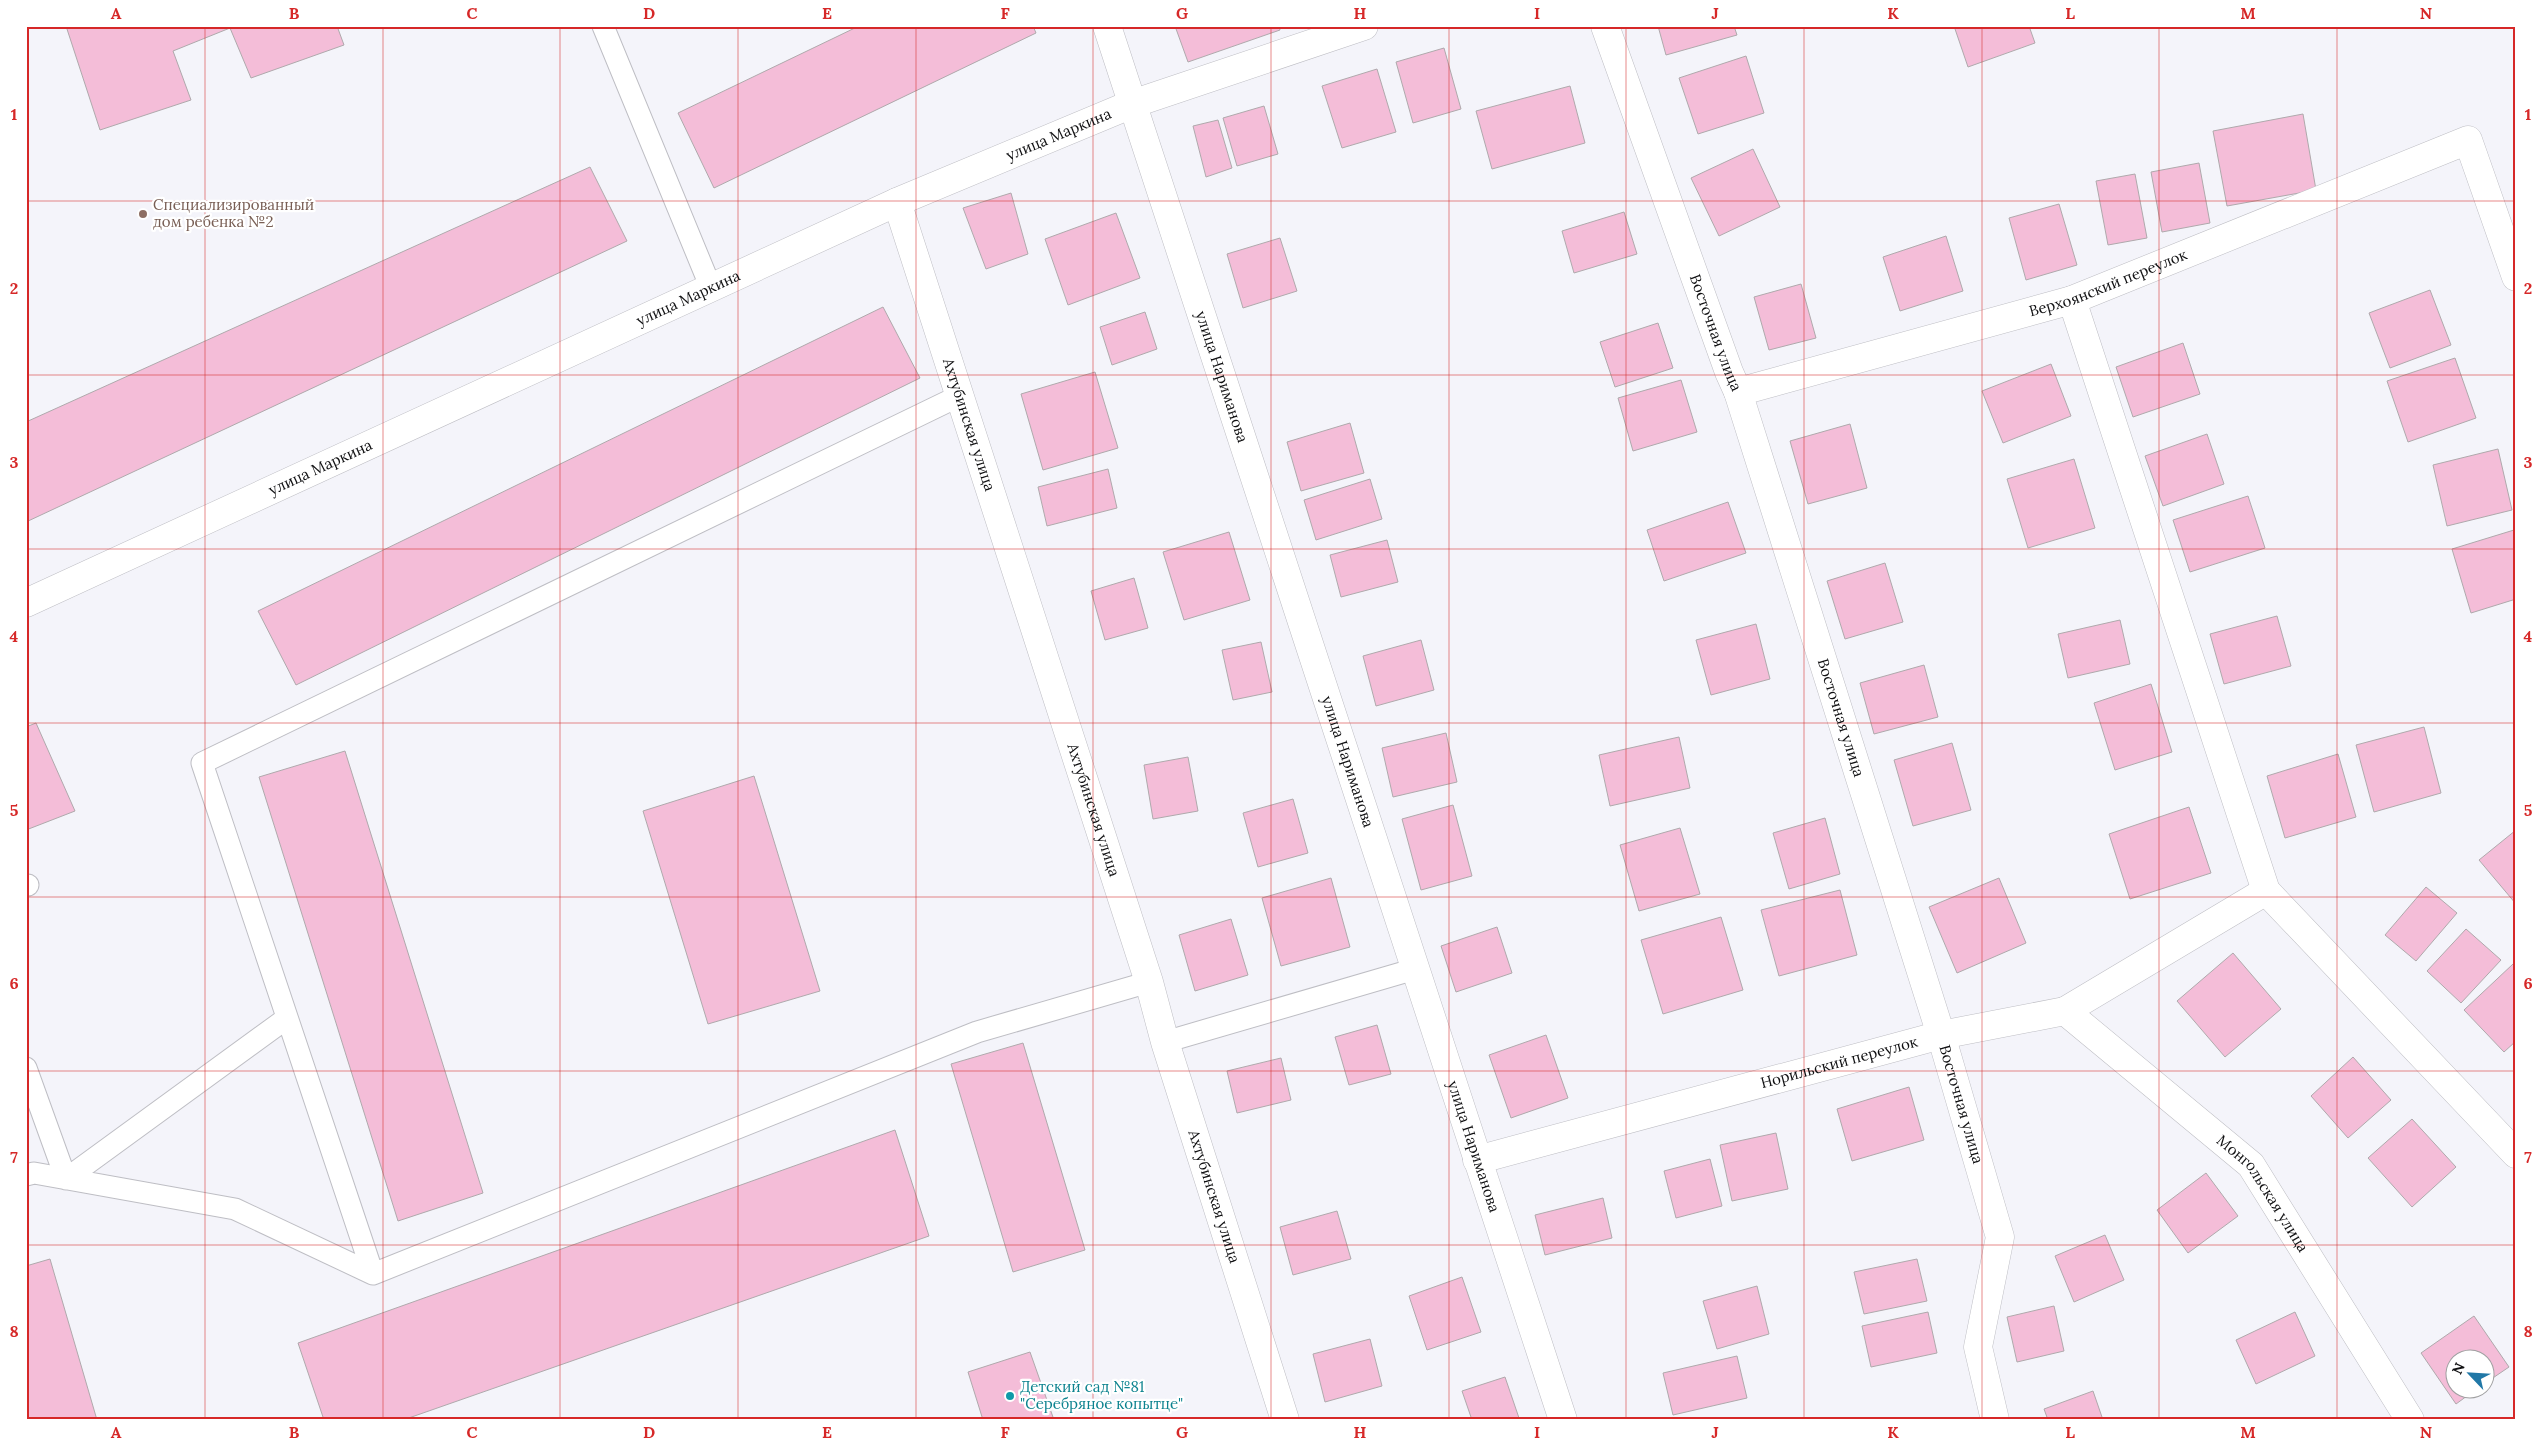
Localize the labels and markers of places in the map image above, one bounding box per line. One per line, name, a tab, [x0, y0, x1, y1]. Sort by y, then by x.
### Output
place label: Специализированный дом ребенка №2	[153, 195, 314, 231]
marker: Специализированный дом ребенка №2	[137, 208, 149, 220]
place label: Детский сад №81 "Серебряное копытце"	[1020, 1377, 1183, 1413]
marker: Детский сад №81 "Серебряное копытце"	[1004, 1390, 1016, 1402]

